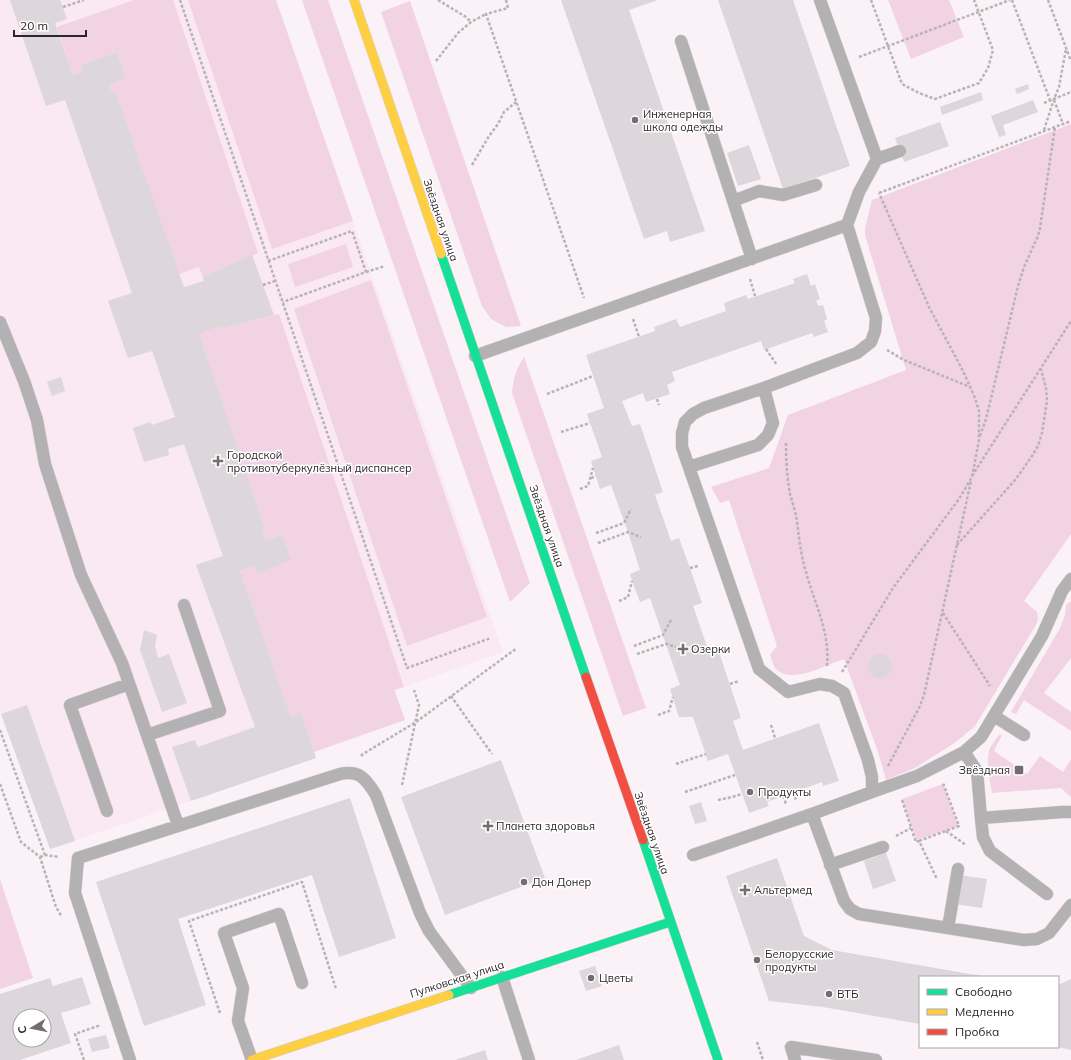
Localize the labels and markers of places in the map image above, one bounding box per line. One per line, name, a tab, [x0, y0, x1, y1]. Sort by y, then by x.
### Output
place label: Инженерная школа одежды	[643, 107, 723, 134]
marker: Инженерная школа одежды	[630, 115, 640, 125]
place label: Городской противотуберкулёзный диспансер	[227, 448, 412, 475]
marker: Городской противотуберкулёзный диспансер	[212, 455, 224, 467]
place label: Озерки	[691, 642, 730, 656]
marker: Озерки	[678, 644, 688, 654]
place label: Звёздная	[959, 763, 1010, 777]
marker: Звёздная	[1013, 764, 1025, 776]
place label: Продукты	[758, 785, 811, 799]
marker: Продукты	[745, 787, 755, 797]
place label: Планета здоровья	[496, 819, 595, 833]
marker: Планета здоровья	[483, 821, 493, 831]
place label: Дон Донер	[532, 875, 592, 889]
marker: Дон Донер	[519, 877, 529, 887]
place label: Альтермед	[754, 883, 813, 897]
marker: Альтермед	[739, 884, 751, 896]
place label: Белорусские продукты	[765, 947, 834, 974]
marker: Белорусские продукты	[752, 955, 762, 965]
place label: Цветы	[599, 971, 633, 985]
marker: Цветы	[586, 973, 596, 983]
place label: ВТБ	[837, 987, 858, 1001]
marker: ВТБ	[824, 989, 834, 999]

